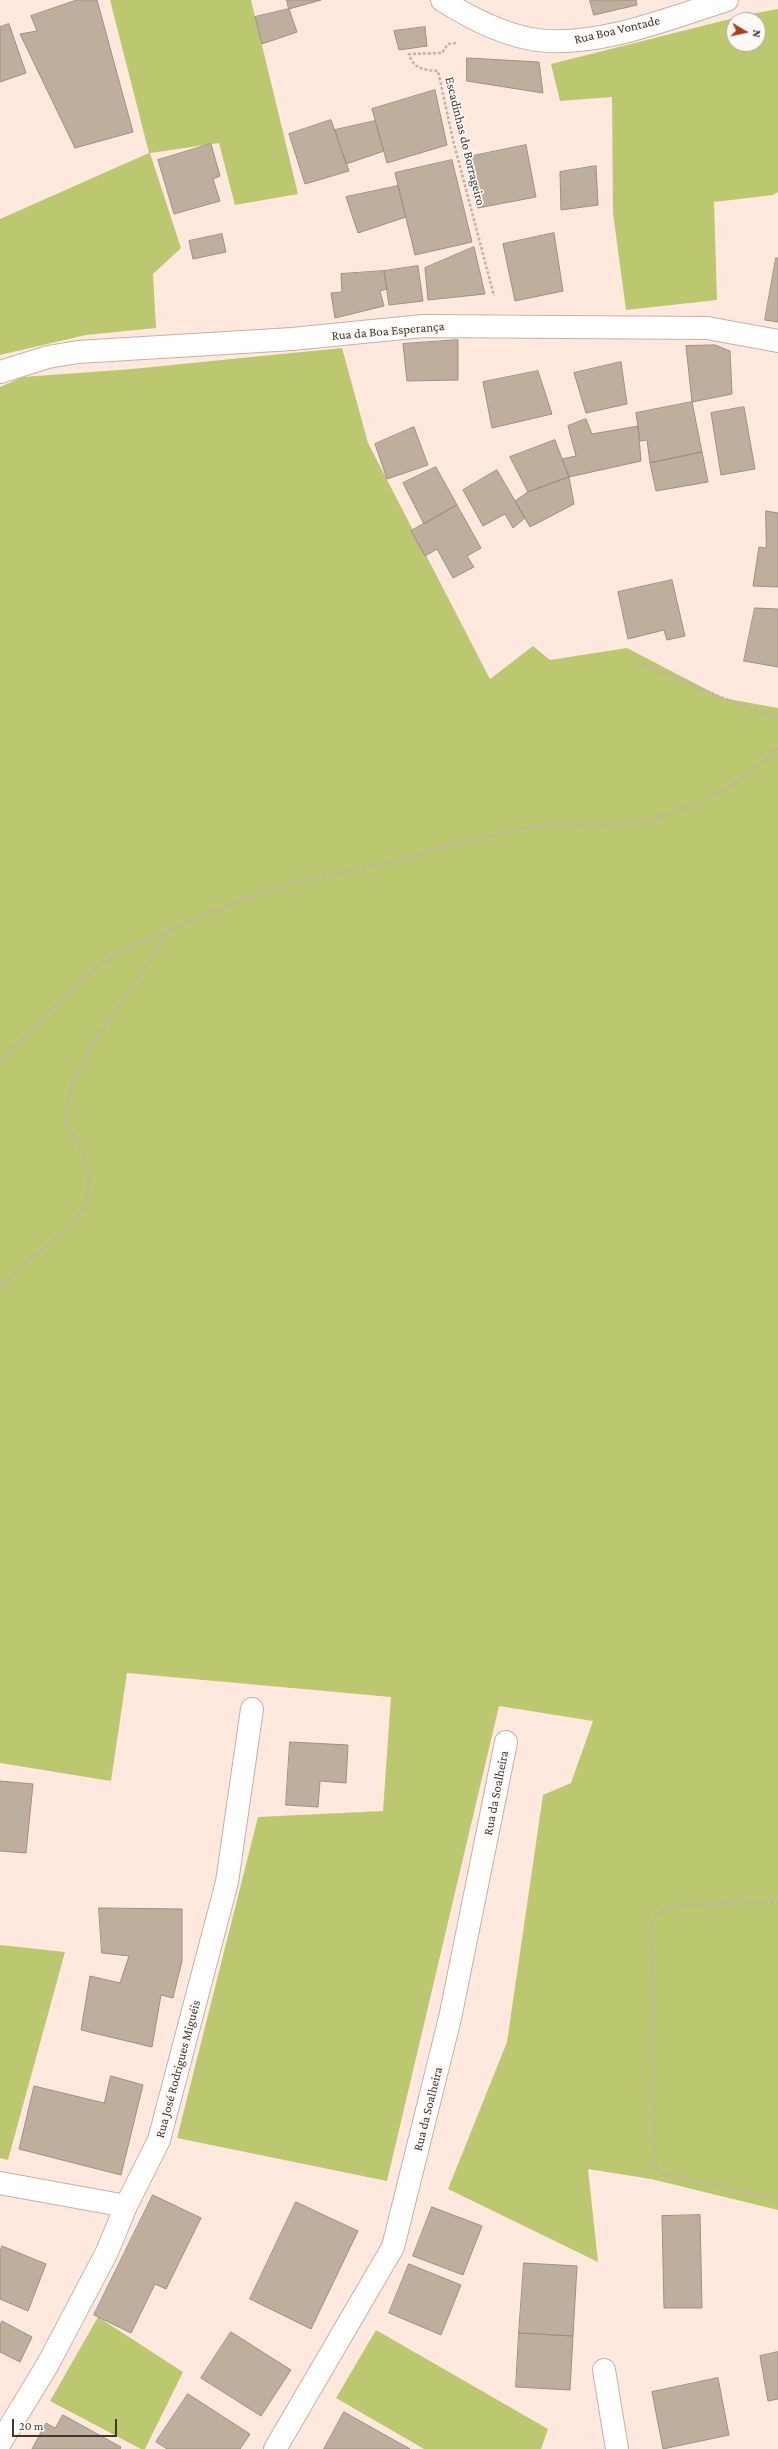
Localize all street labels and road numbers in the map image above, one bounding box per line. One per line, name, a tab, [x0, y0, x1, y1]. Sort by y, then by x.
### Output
street label: Rua Boa Vontade	[573, 13, 661, 47]
street label: Escadinhas do Borrageiro	[441, 75, 489, 207]
street label: Rua da Boa Esperança	[331, 318, 445, 344]
street label: Rua da Soalheira	[480, 1749, 512, 1837]
street label: Rua José Rodrigues Miguéis	[152, 1998, 204, 2140]
street label: Rua da Soalheira	[410, 2065, 446, 2153]

